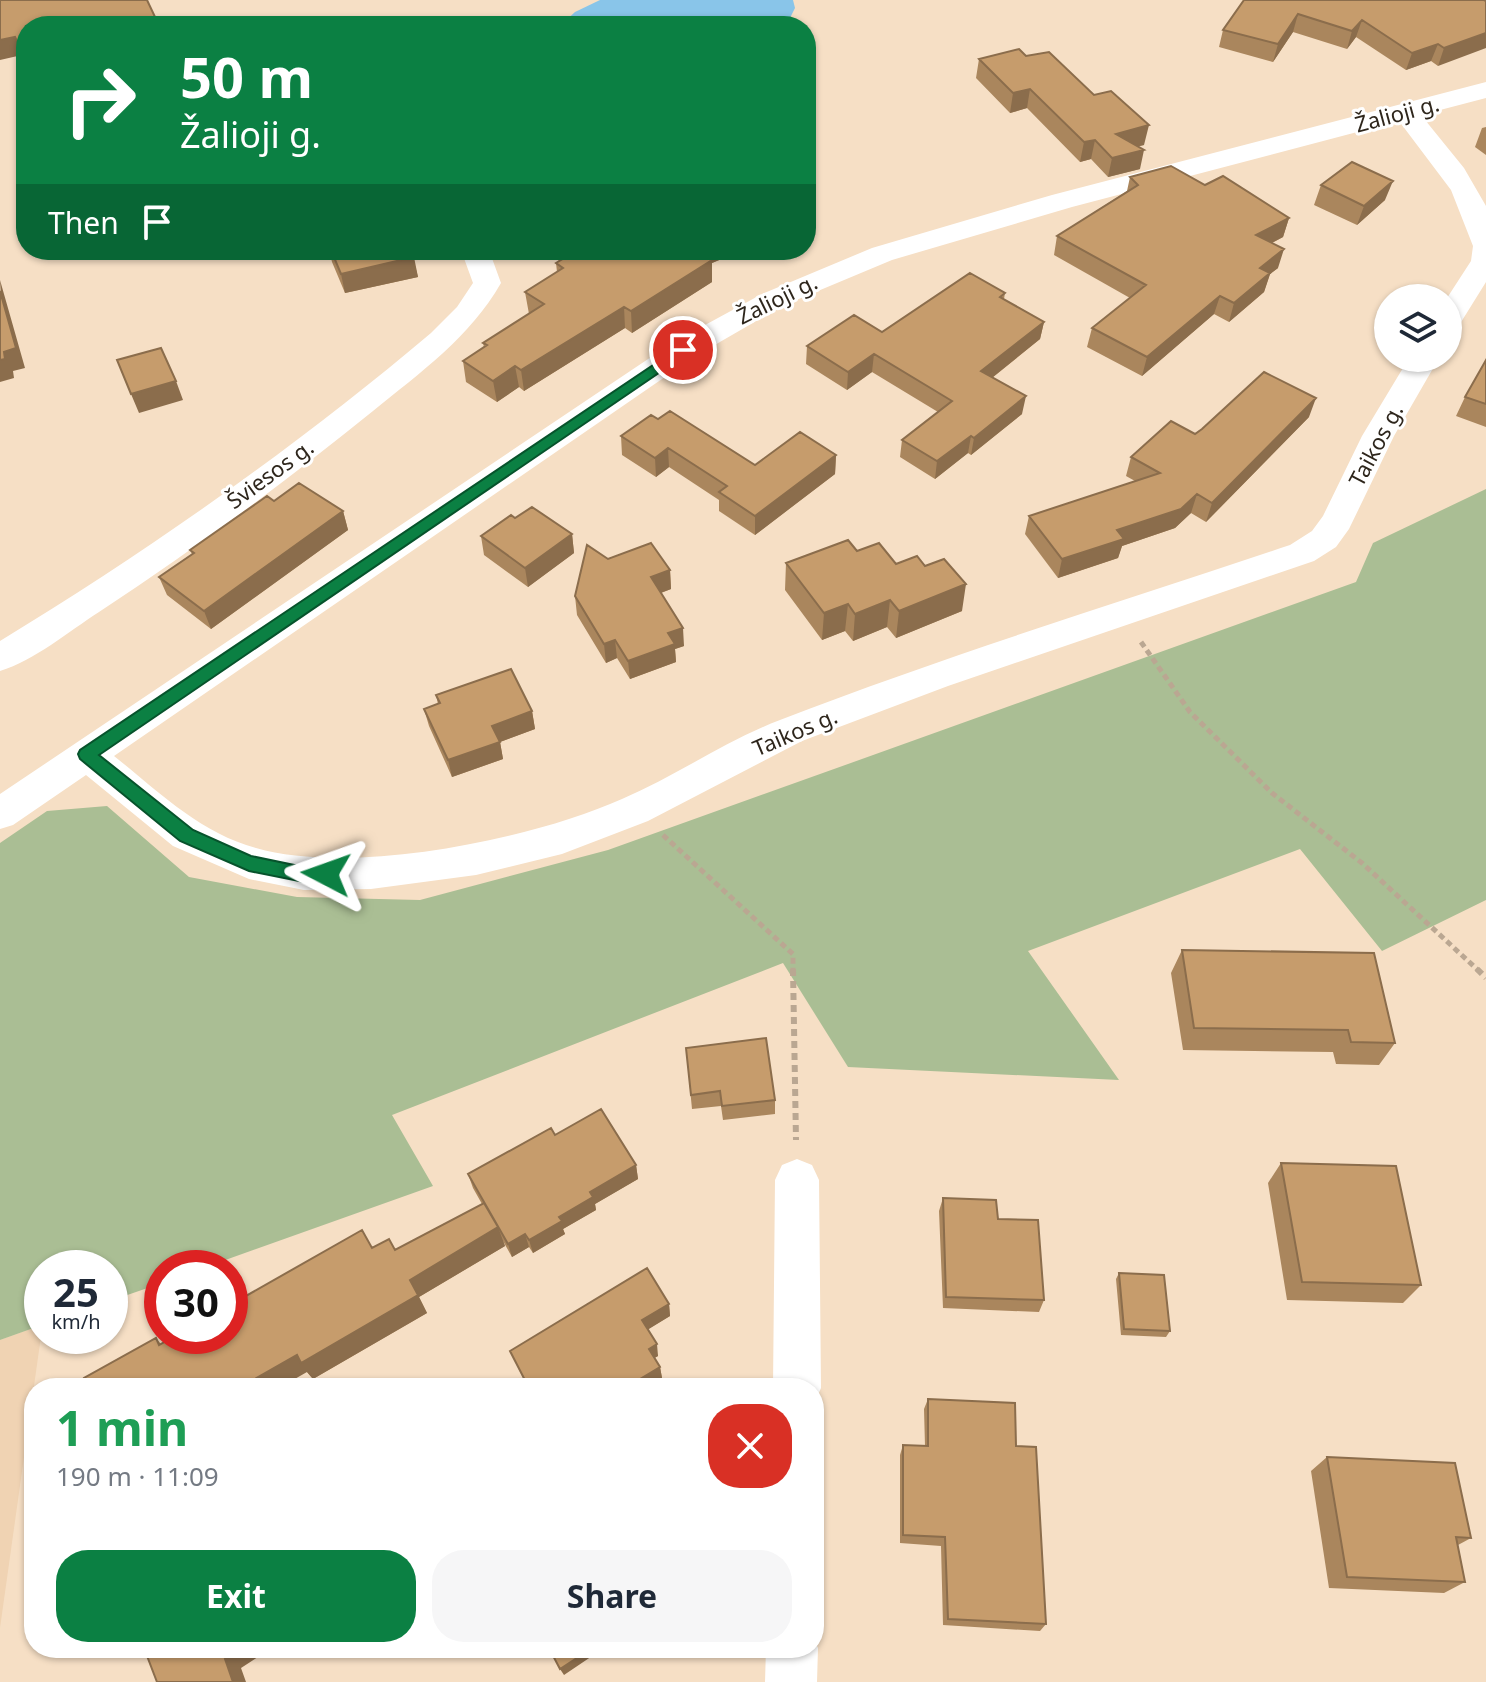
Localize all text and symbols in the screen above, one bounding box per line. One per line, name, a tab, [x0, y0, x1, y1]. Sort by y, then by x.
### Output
text: 50 m	[180, 38, 313, 114]
icon: right	[48, 48, 152, 152]
street label: Žalioji g.	[1351, 87, 1442, 139]
text: Žalioji g.	[180, 110, 321, 159]
icon: arrive	[135, 200, 179, 244]
text: Then	[48, 202, 119, 243]
street label: Žalioji g.	[731, 266, 822, 330]
map controls	[1374, 284, 1462, 372]
button: layers	[1374, 284, 1462, 372]
pin	[649, 316, 717, 384]
icon: arrive	[661, 328, 705, 372]
street label: Taikos g.	[1341, 398, 1409, 491]
street label: Šviesos g.	[220, 431, 319, 515]
street label: Taikos g.	[748, 700, 842, 762]
position arrow	[284, 832, 368, 916]
speed limit sign: 30	[144, 1250, 248, 1354]
text: 25	[53, 1264, 99, 1319]
text: km/h	[51, 1308, 101, 1335]
text: 1 min	[56, 1395, 188, 1460]
button: close	[708, 1404, 792, 1488]
text: 190 m · 11:09	[56, 1458, 219, 1494]
button: Exit	[56, 1550, 416, 1642]
button: Share	[432, 1550, 792, 1642]

